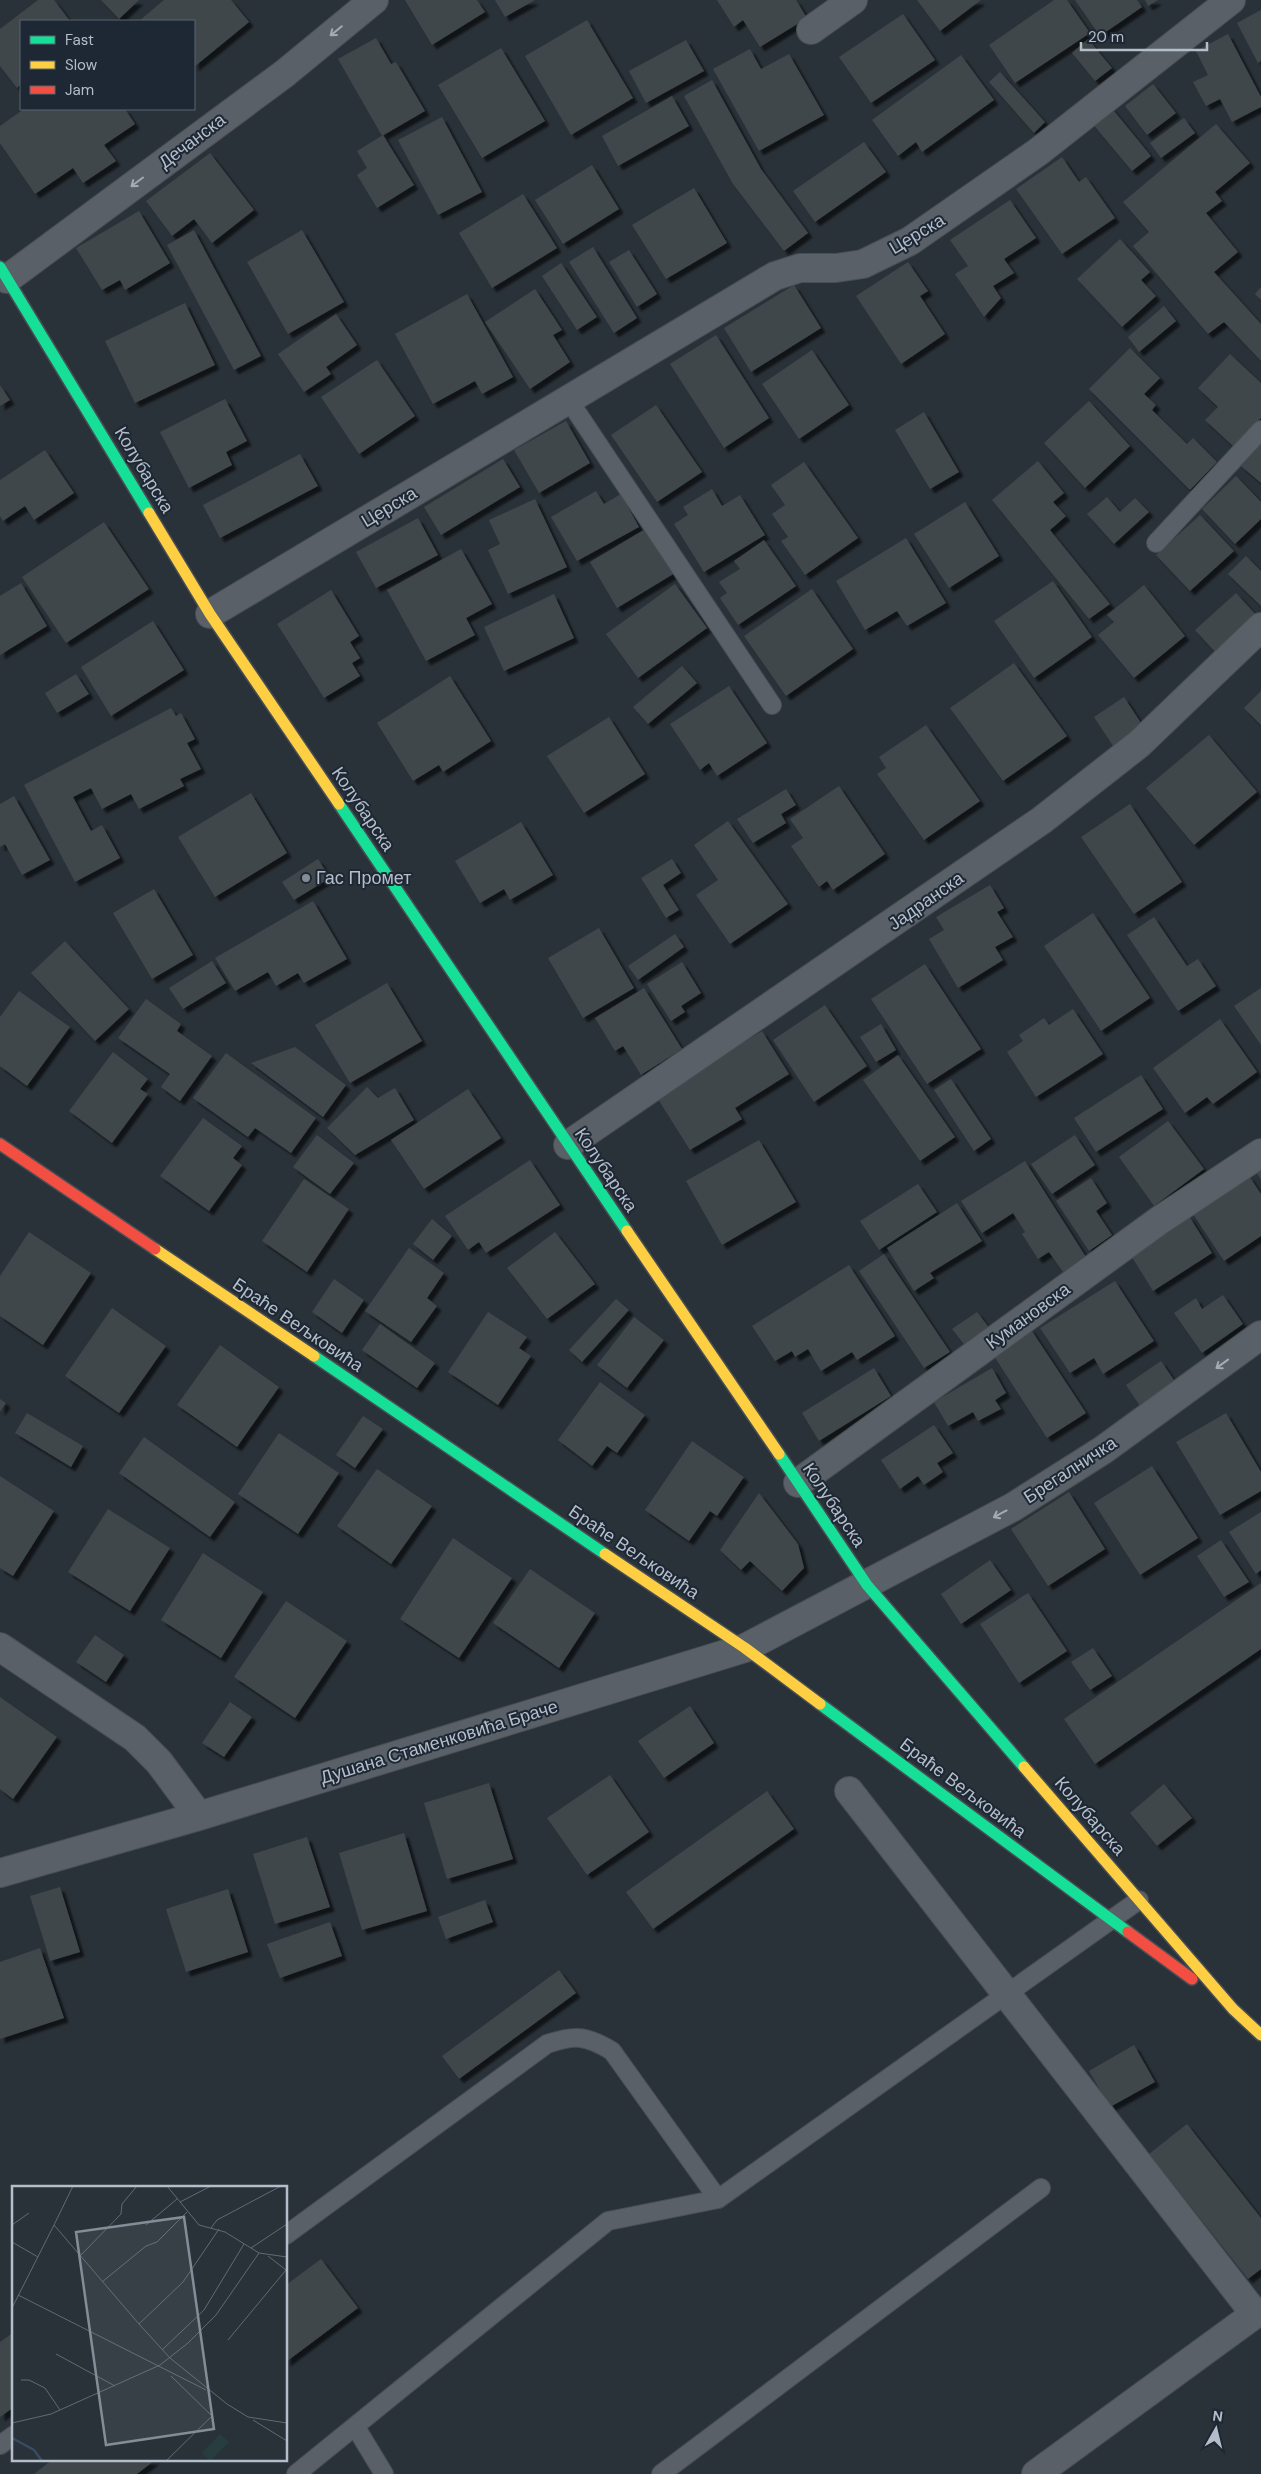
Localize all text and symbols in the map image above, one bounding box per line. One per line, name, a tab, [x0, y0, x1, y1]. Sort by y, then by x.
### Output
legend	[20, 20, 195, 110]
scale bar	[1081, 20, 1207, 52]
one-way arrow	[330, 25, 343, 36]
text: 20 m	[1088, 27, 1124, 47]
text: Fast	[65, 30, 94, 50]
text: Slow	[65, 55, 98, 75]
text: Jam	[65, 80, 94, 100]
street label: Дечанска	[154, 107, 231, 174]
one-way arrow	[131, 177, 145, 187]
street label: Церска	[885, 208, 950, 260]
street label: Колубарска	[109, 422, 180, 519]
street label: Церска	[357, 481, 422, 533]
street label: Колубарска	[326, 762, 401, 857]
place label: Гас Промет	[316, 866, 412, 890]
street label: Јадранска	[884, 866, 969, 936]
marker: Гас Промет	[300, 872, 312, 884]
street label: Колубарска	[569, 1123, 644, 1218]
street label: Браће Вељковића	[228, 1272, 369, 1378]
street label: Кумановска	[981, 1277, 1076, 1355]
one-way arrow	[1215, 1359, 1229, 1369]
street label: Брегалничка	[1019, 1430, 1122, 1509]
street label: Колубарска	[797, 1458, 872, 1553]
street label: Браће Вељковића	[564, 1499, 705, 1605]
one-way arrow	[993, 1509, 1008, 1519]
street label: Душана Стаменковића Браче	[317, 1694, 561, 1790]
street label: Браће Вељковића	[895, 1732, 1032, 1844]
street label: Колубарска	[1049, 1772, 1132, 1861]
inset map	[12, 2186, 288, 2462]
north arrow	[1191, 2404, 1241, 2454]
text: N	[1211, 2407, 1224, 2426]

